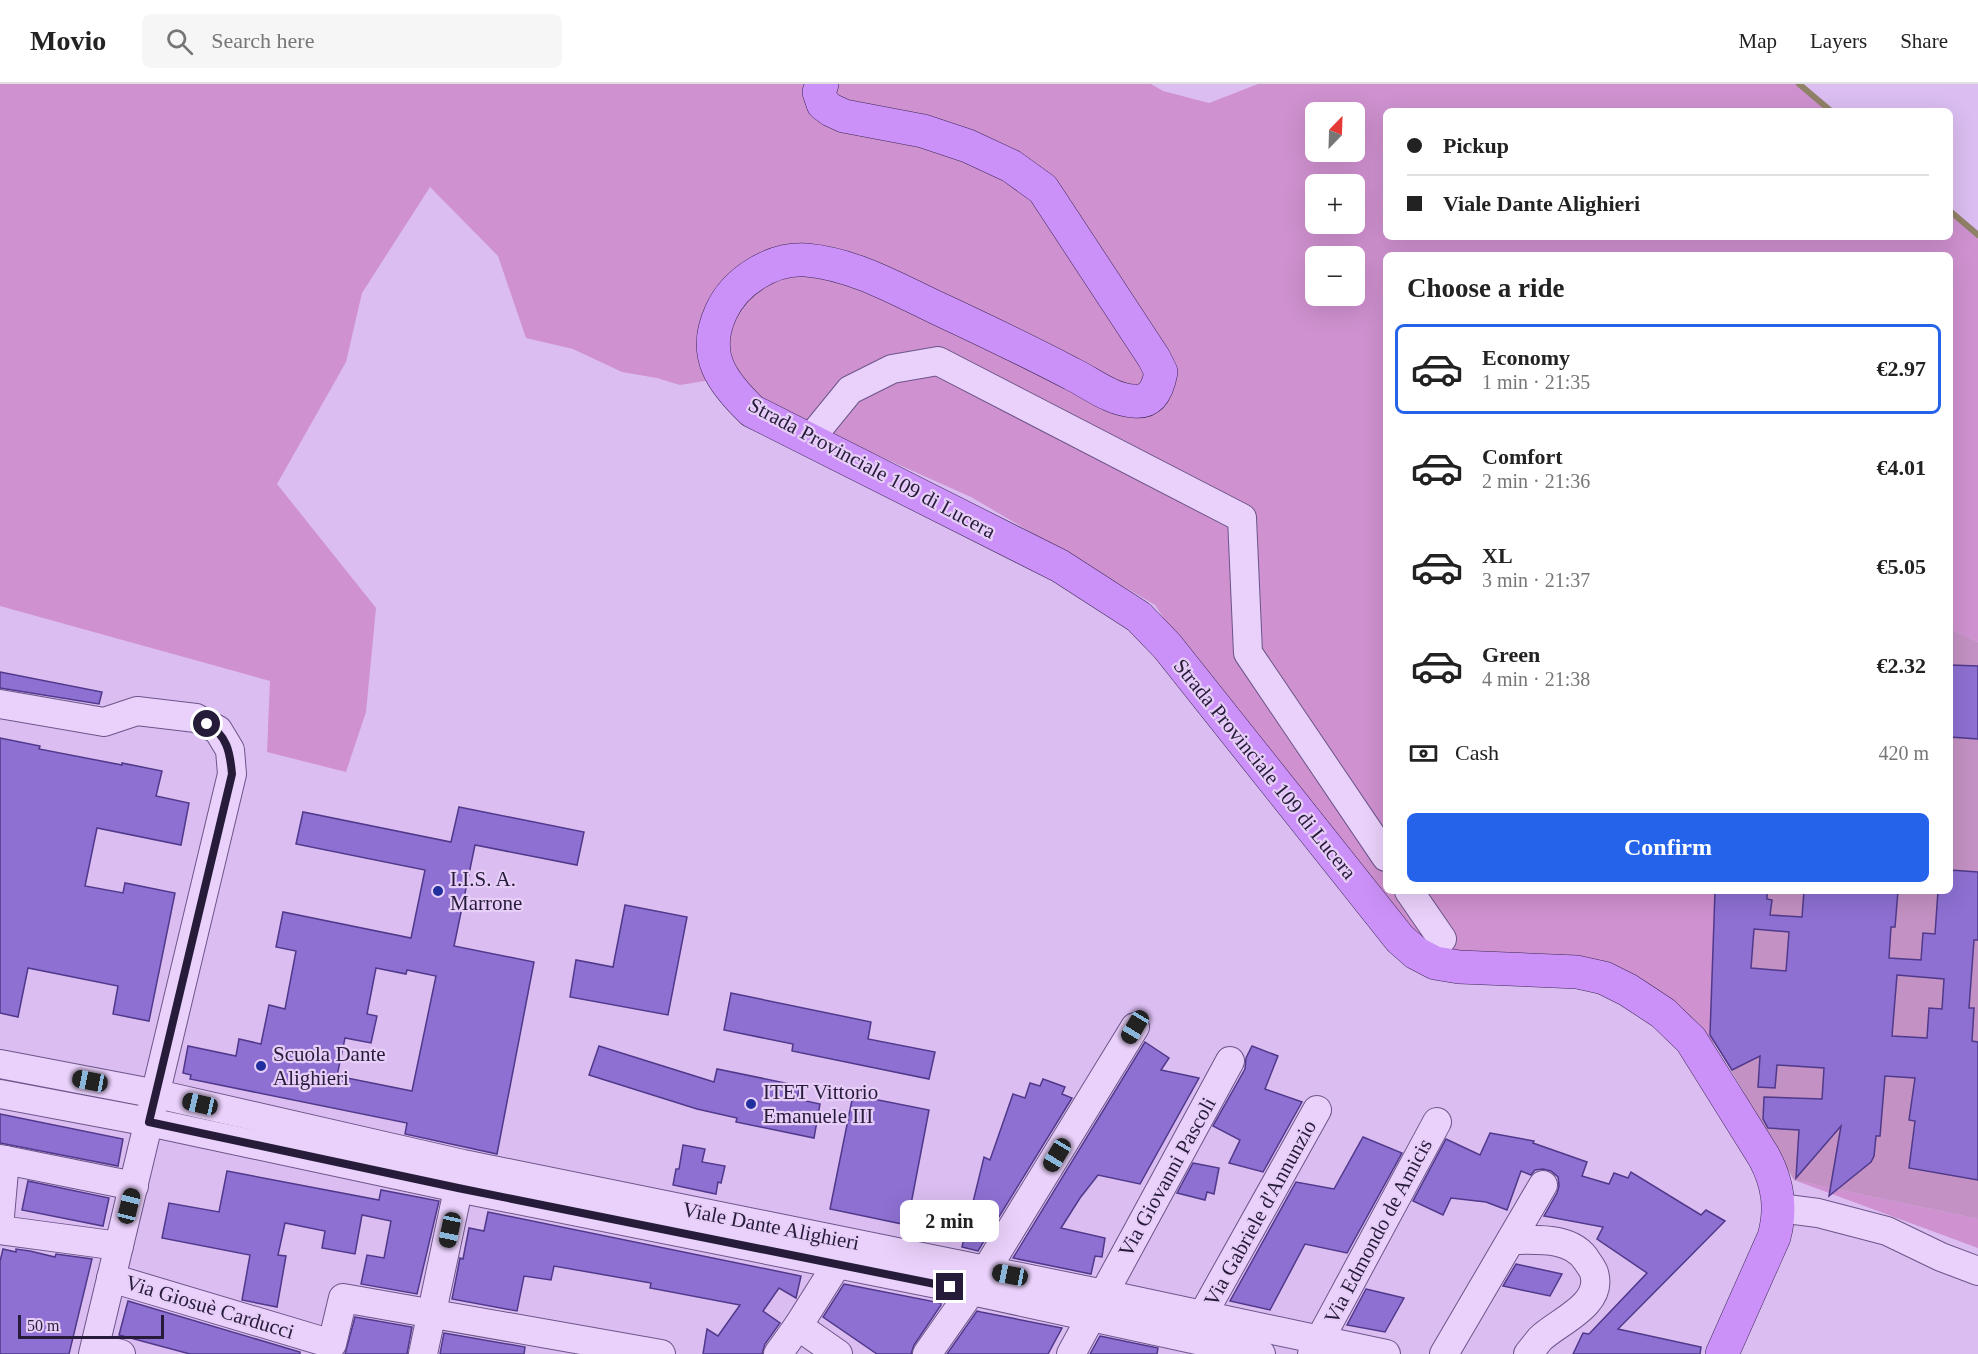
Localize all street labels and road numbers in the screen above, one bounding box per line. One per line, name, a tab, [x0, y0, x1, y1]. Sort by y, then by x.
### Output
street label: Strada Provinciale 109 di Lucera	[744, 393, 1000, 544]
street label: Strada Provinciale 109 di Lucera	[1169, 654, 1362, 884]
street label: Via Giovanni Pascoli	[1113, 1093, 1221, 1261]
street label: Via Gabriele d'Annunzio	[1199, 1116, 1321, 1310]
street label: Via Edmondo de Amicis	[1319, 1135, 1437, 1327]
street label: Viale Dante Alighieri	[681, 1197, 862, 1255]
street label: Via Giosuè Carducci	[123, 1270, 297, 1344]

